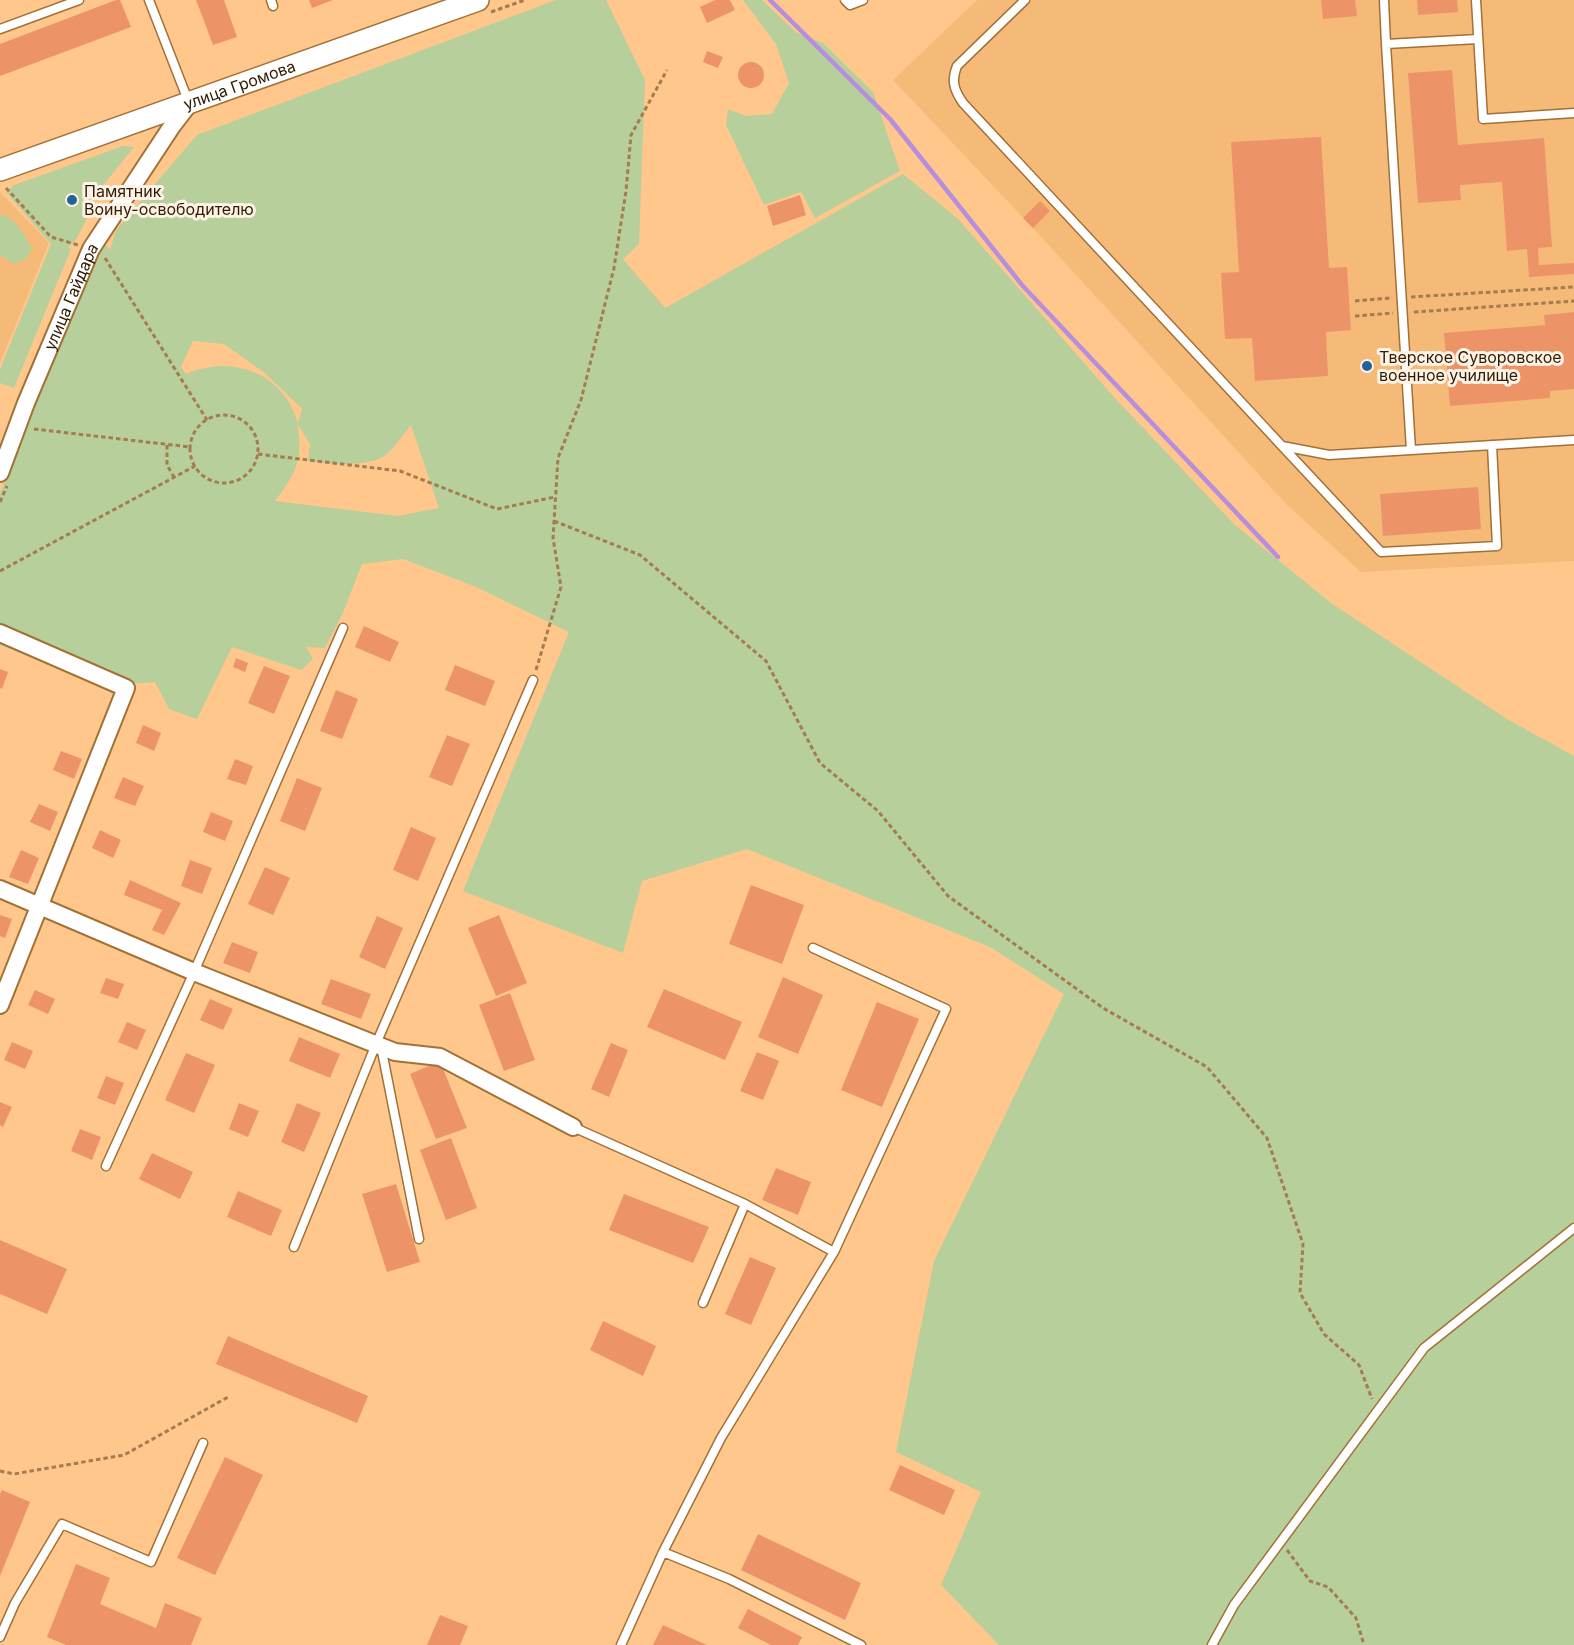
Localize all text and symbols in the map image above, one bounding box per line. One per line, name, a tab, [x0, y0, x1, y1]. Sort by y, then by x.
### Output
street label: улица Громова	[181, 56, 298, 114]
place label: Памятник Воину-освободителю	[84, 181, 254, 219]
marker: Памятник Воину-освободителю	[65, 193, 79, 207]
street label: улица Гайдара	[39, 239, 102, 353]
place label: Тверское Суворовское военное училище	[1379, 347, 1562, 385]
marker: Тверское Суворовское военное училище	[1360, 359, 1374, 373]

